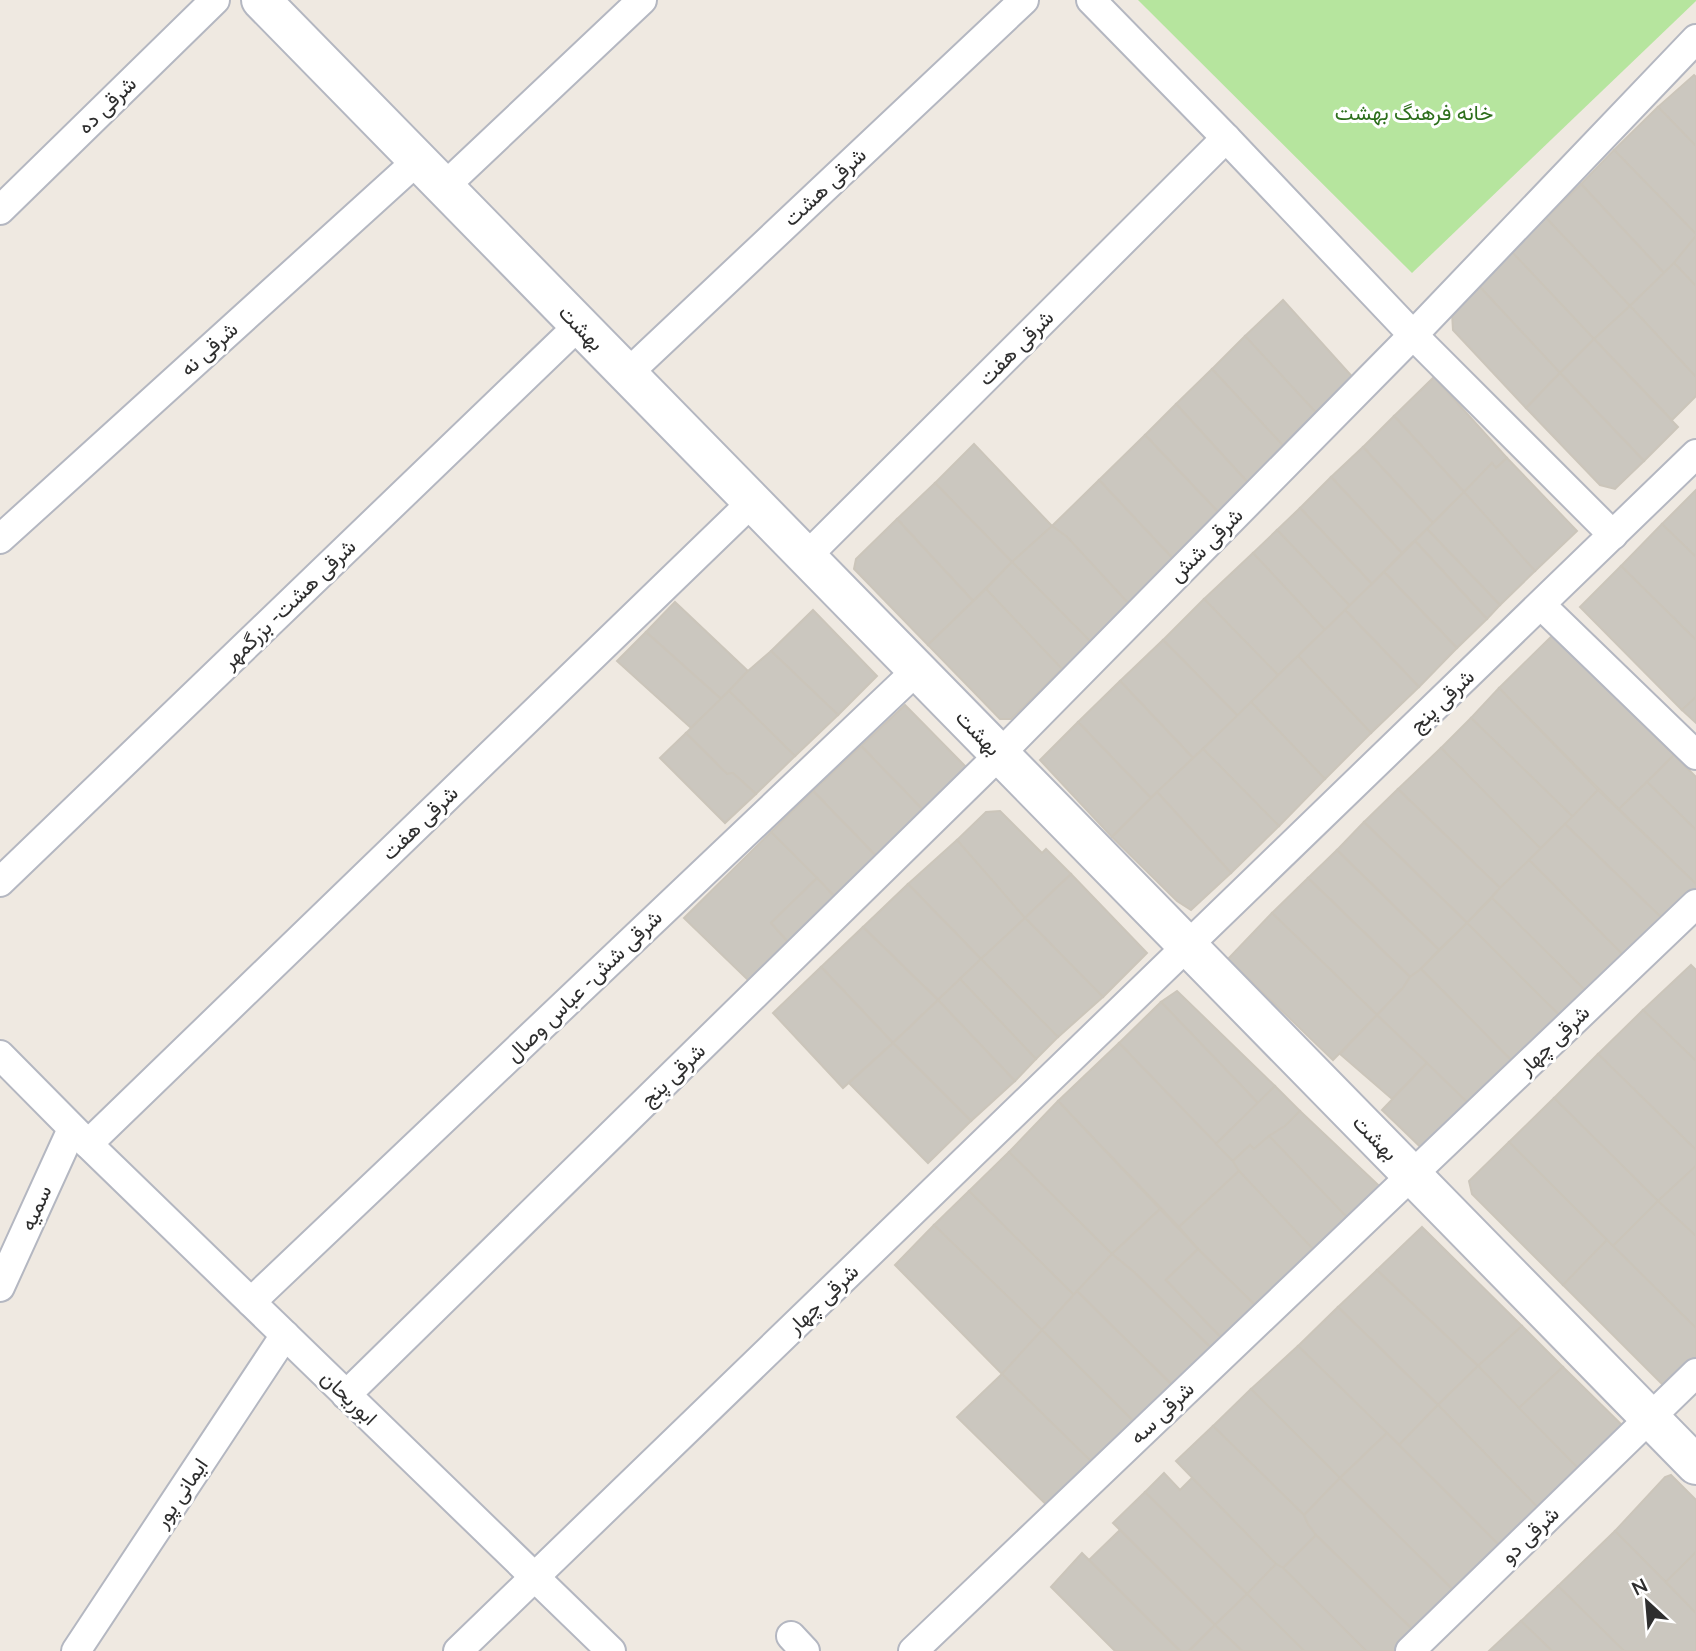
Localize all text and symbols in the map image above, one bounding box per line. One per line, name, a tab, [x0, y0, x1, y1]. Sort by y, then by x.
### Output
street label: شرقی ده	[71, 70, 142, 139]
park label: خانه فرهنگ بهشت	[1335, 99, 1493, 126]
street label: شرقی هشت	[778, 141, 872, 232]
street label: بهشت	[553, 299, 610, 356]
street label: شرقی هفت	[972, 304, 1059, 391]
street label: شرقی نه	[174, 316, 243, 382]
street label: شرقی شش	[1163, 502, 1249, 588]
street label: شرقی هشت- بزرگمهر	[215, 533, 361, 675]
street label: شرقی پنج	[1404, 663, 1480, 739]
street label: بهشت	[950, 704, 1007, 761]
street label: شرقی هفت	[376, 779, 464, 866]
street label: شرقی شش- عباس وصال	[500, 904, 668, 1067]
street label: شرقی چهار	[1512, 999, 1596, 1082]
street label: شرقی پنج	[635, 1037, 711, 1113]
street label: بهشت	[1347, 1109, 1404, 1166]
street label: سمیه	[14, 1181, 57, 1234]
street label: شرقی چهار	[781, 1258, 865, 1341]
street label: ابوریحان	[315, 1364, 383, 1431]
street label: شرقی سه	[1124, 1375, 1200, 1450]
street label: ایمانی پور	[147, 1453, 214, 1534]
street label: شرقی دو	[1495, 1500, 1565, 1569]
north arrow	[1612, 1567, 1682, 1637]
text: N	[1628, 1573, 1651, 1600]

